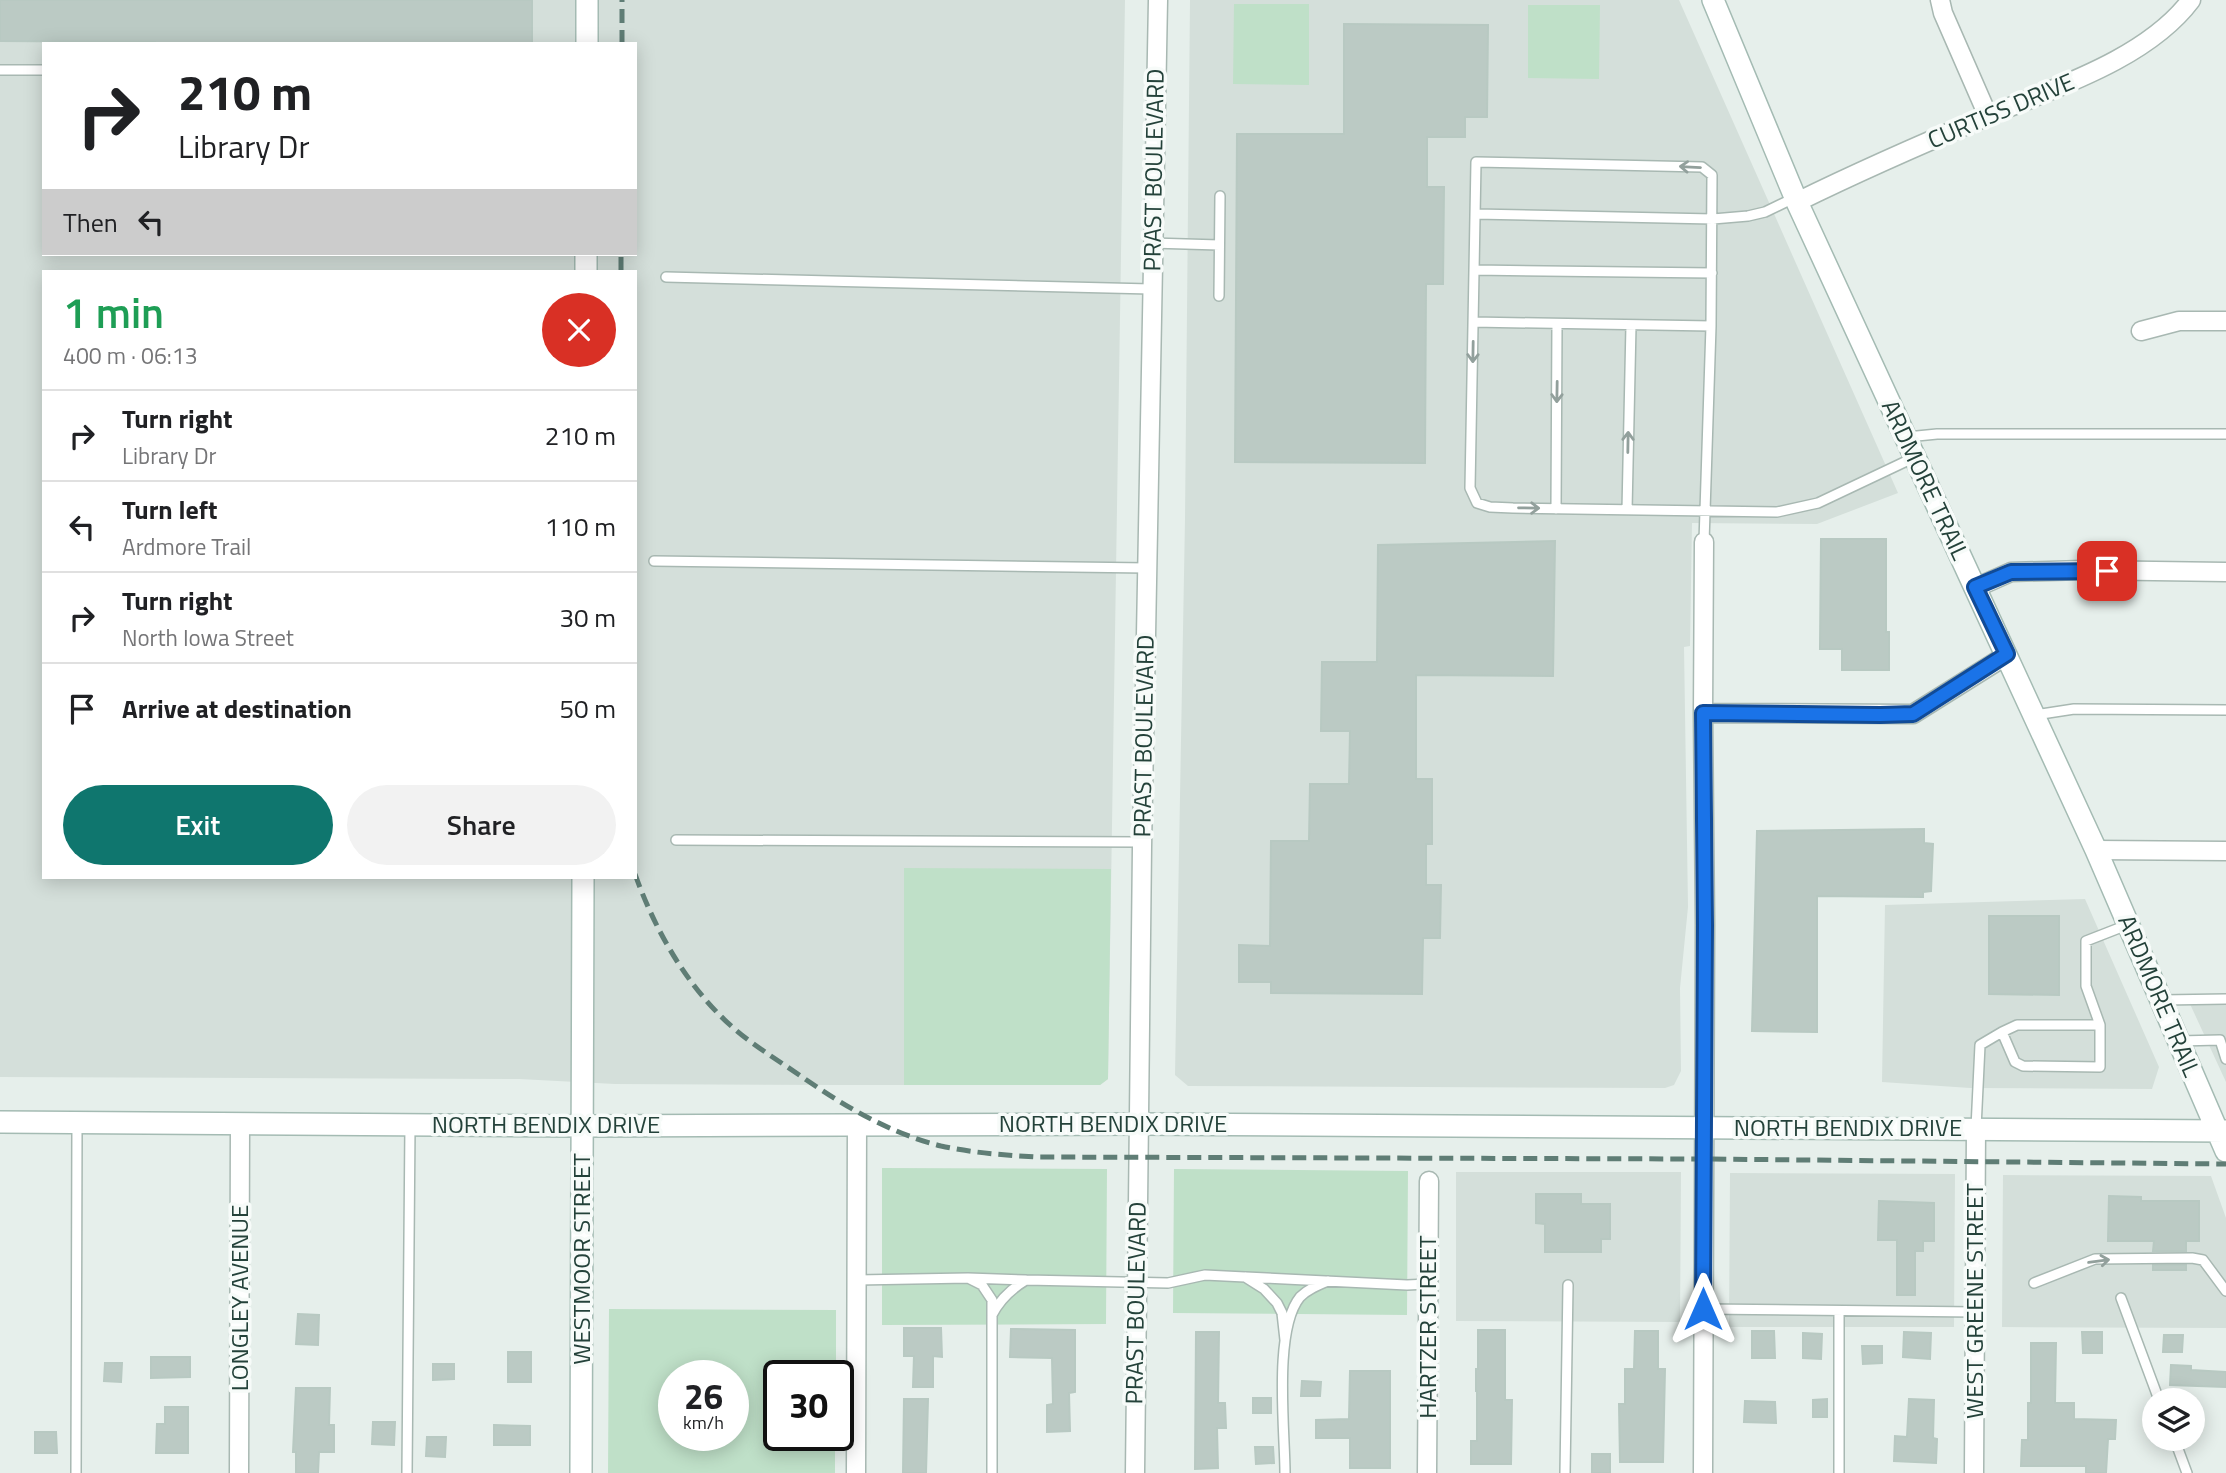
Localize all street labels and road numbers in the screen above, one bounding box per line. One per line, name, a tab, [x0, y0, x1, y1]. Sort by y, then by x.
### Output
street label: CURTISS DRIVE	[1922, 63, 2080, 157]
street label: PRAST BOULEVARD	[1133, 68, 1173, 272]
street label: ARDMORE TRAIL	[1873, 394, 1979, 566]
street label: PRAST BOULEVARD	[1123, 634, 1163, 838]
street label: ARDMORE TRAIL	[2110, 909, 2210, 1083]
street label: NORTH BENDIX DRIVE	[999, 1105, 1227, 1141]
street label: NORTH BENDIX DRIVE	[432, 1106, 660, 1142]
street label: NORTH BENDIX DRIVE	[1734, 1109, 1962, 1145]
street label: WESTMOOR STREET	[563, 1153, 599, 1365]
street label: WEST GREENE STREET	[1956, 1183, 1992, 1419]
street label: PRAST BOULEVARD	[1115, 1201, 1155, 1405]
street label: LONGLEY AVENUE	[221, 1205, 257, 1391]
street label: HARTZER STREET	[1409, 1235, 1445, 1419]

